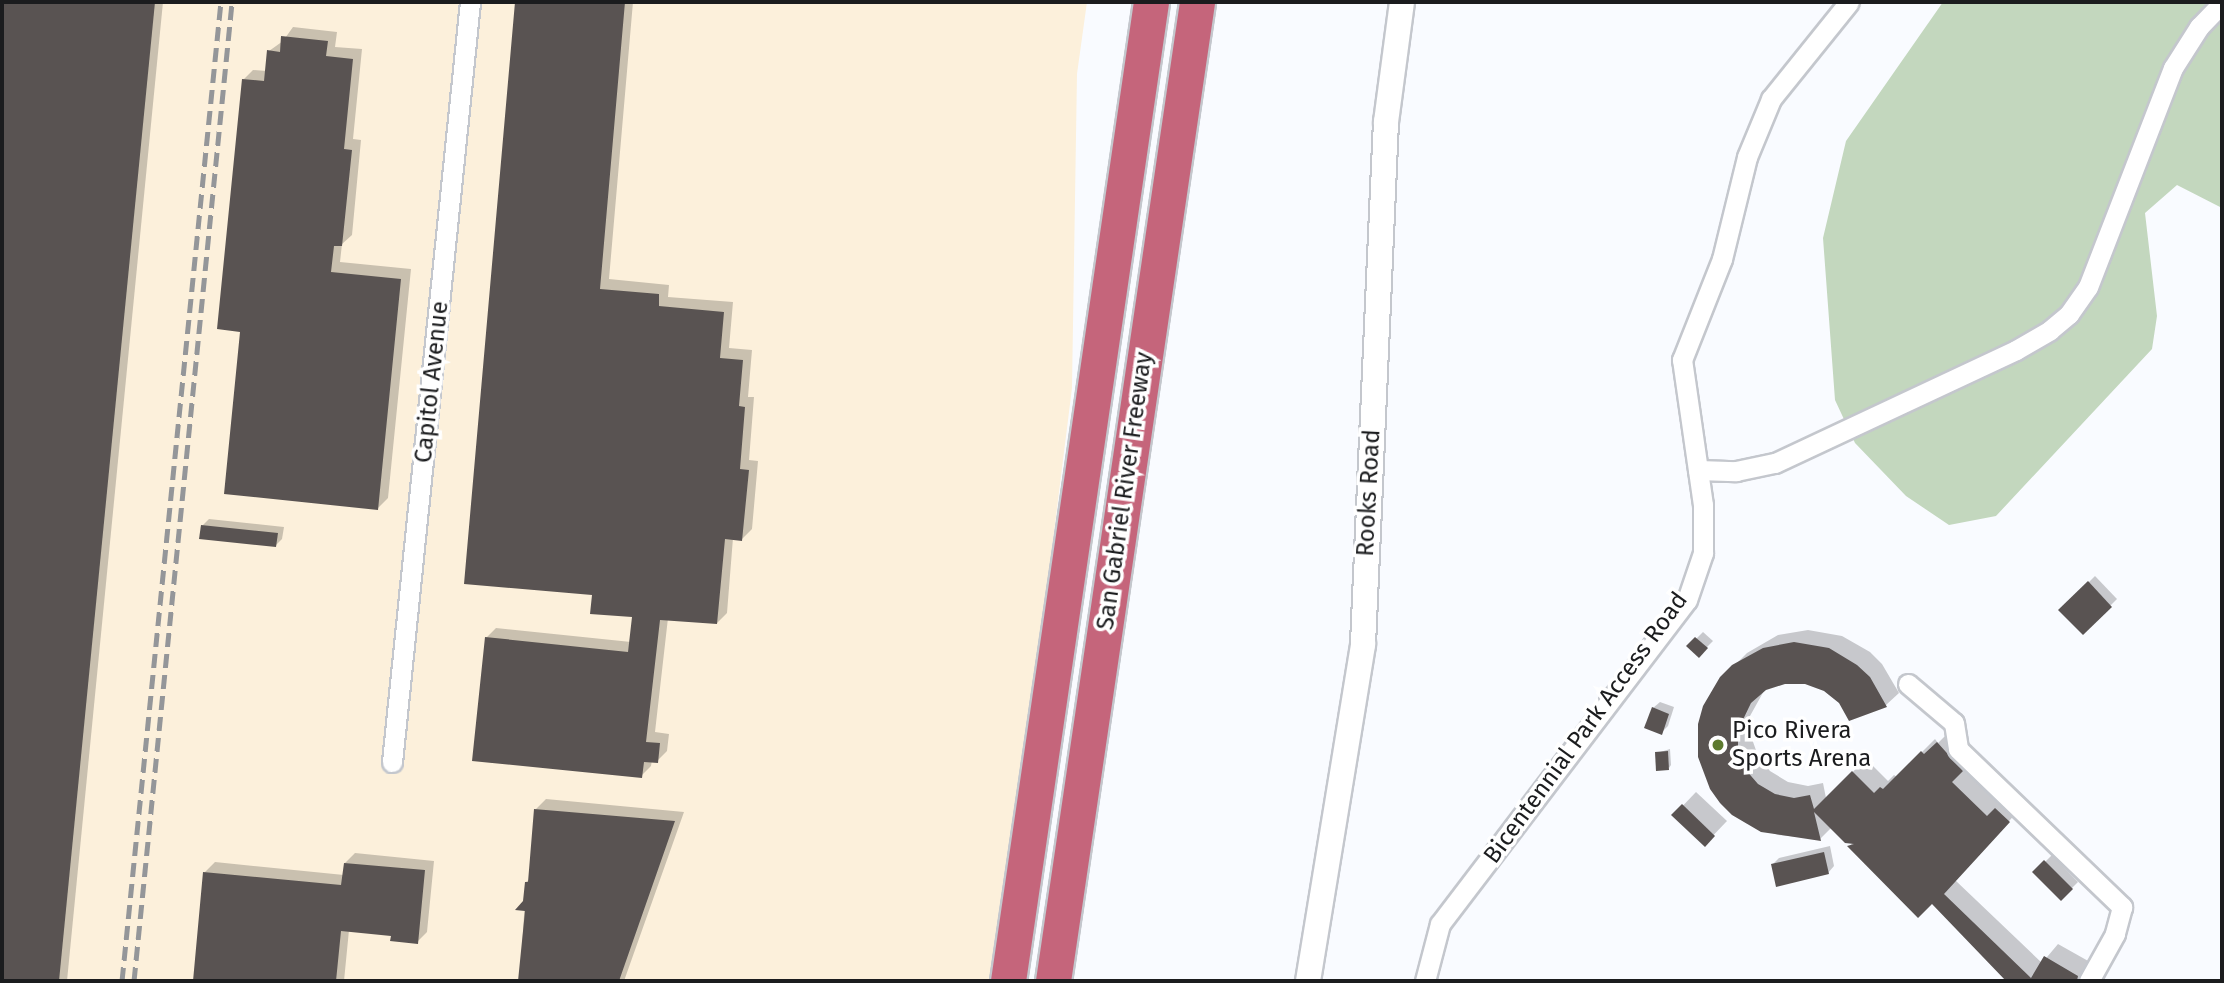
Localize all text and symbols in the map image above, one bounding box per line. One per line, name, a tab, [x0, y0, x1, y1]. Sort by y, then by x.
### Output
street label: Capitol Avenue	[409, 300, 455, 464]
street label: San Gabriel River Freeway	[1091, 350, 1159, 632]
street label: Rooks Road	[1351, 429, 1387, 557]
street label: Bicentennial Park Access Road	[1478, 587, 1694, 869]
place label: Pico Rivera Sports Arena	[1732, 717, 1871, 773]
marker: Pico Rivera Sports Arena	[1710, 737, 1726, 753]

